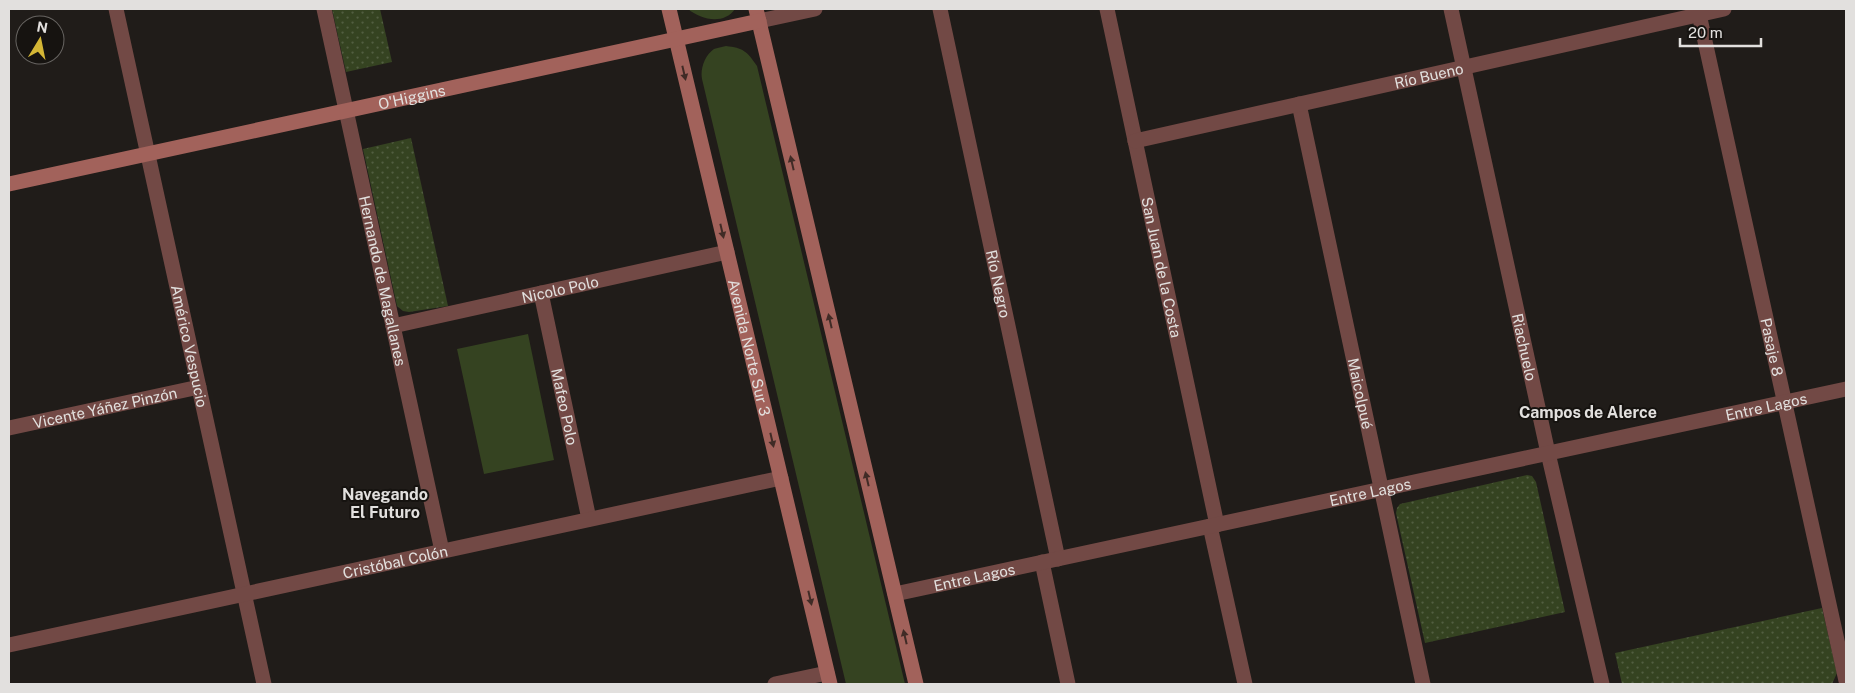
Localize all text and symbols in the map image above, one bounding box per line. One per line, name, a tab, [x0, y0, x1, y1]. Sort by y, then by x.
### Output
north arrow	[15, 15, 65, 65]
scale bar	[1680, 15, 1761, 47]
text: N	[35, 18, 49, 36]
text: 20 m	[1688, 24, 1723, 41]
street label: Río Bueno	[1393, 59, 1465, 91]
one-way arrow	[680, 66, 688, 81]
street label: O'Higgins	[376, 81, 447, 112]
one-way arrow	[788, 155, 796, 170]
street label: Hernando de Magallanes	[356, 194, 410, 367]
street label: San Juan de la Costa	[1139, 195, 1185, 339]
one-way arrow	[718, 224, 726, 239]
street label: Río Negro	[983, 248, 1014, 319]
street label: Nicolo Polo	[520, 272, 600, 306]
street label: Avenida Norte Sur 3	[725, 278, 774, 418]
street label: Américo Vespucio	[168, 283, 212, 409]
street label: Riachuelo	[1509, 312, 1540, 382]
one-way arrow	[826, 313, 834, 328]
street label: Pasaje 8	[1758, 316, 1787, 378]
street label: Maicolpué	[1345, 356, 1377, 431]
street label: Mafeo Polo	[549, 366, 582, 447]
street label: Vicente Yáñez Pinzón	[31, 384, 178, 431]
street label: Entre Lagos	[1724, 389, 1808, 423]
district label: Campos de Alerce	[1519, 403, 1657, 422]
one-way arrow	[768, 433, 776, 448]
one-way arrow	[863, 471, 871, 486]
street label: Entre Lagos	[1328, 475, 1412, 509]
district label: Navegando El Futuro	[342, 485, 428, 522]
street label: Cristóbal Colón	[341, 542, 449, 581]
street label: Entre Lagos	[932, 560, 1017, 594]
one-way arrow	[806, 591, 814, 606]
one-way arrow	[901, 629, 909, 644]

